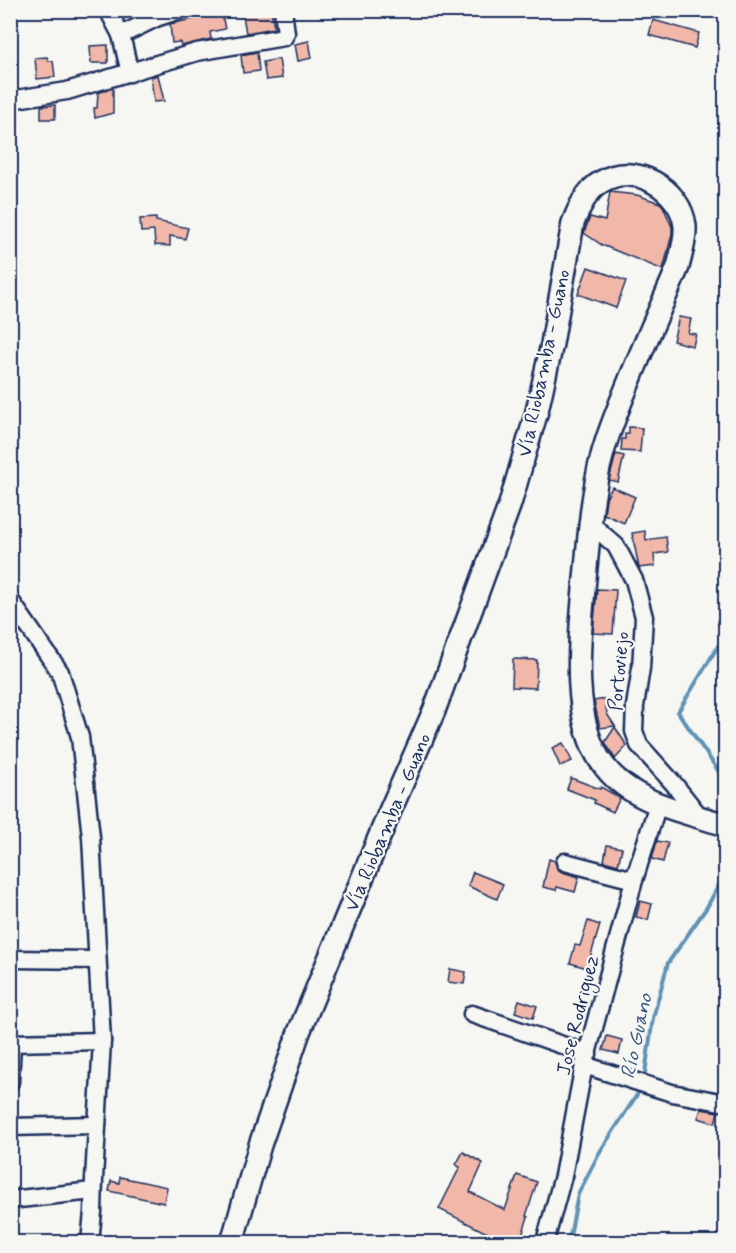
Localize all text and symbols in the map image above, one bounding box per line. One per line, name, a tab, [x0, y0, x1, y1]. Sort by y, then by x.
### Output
street label: Vía Riobamba - Guano	[511, 267, 578, 460]
street label: Portoviejo	[603, 630, 636, 712]
street label: Vía Riobamba - Guano	[339, 729, 438, 916]
street label: Jose Rodriguez	[551, 953, 607, 1078]
water label: Río Guano	[614, 990, 660, 1081]

